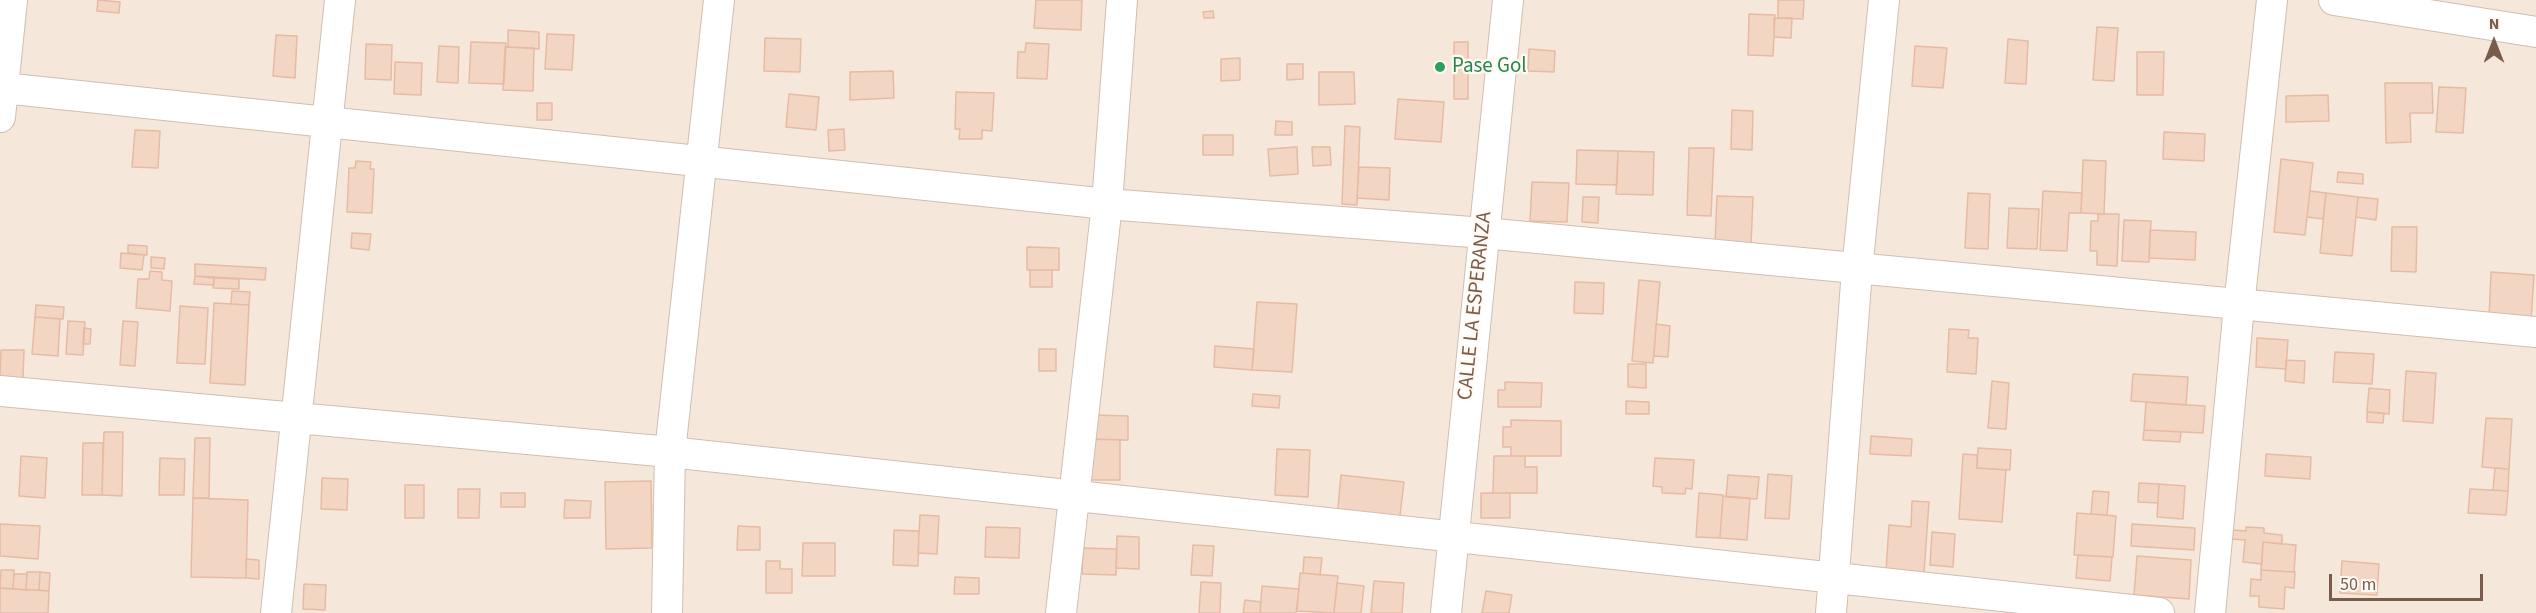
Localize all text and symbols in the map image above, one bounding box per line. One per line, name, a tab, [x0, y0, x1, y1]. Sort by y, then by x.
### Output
north arrow	[2464, 12, 2524, 72]
text: N	[2489, 13, 2499, 35]
place label: Pase Gol	[1452, 54, 1527, 80]
marker: Pase Gol	[1433, 60, 1447, 74]
street label: CALLE LA ESPERANZA	[1454, 210, 1498, 402]
scale bar	[2332, 562, 2486, 600]
text: 50 m	[2340, 572, 2376, 597]

